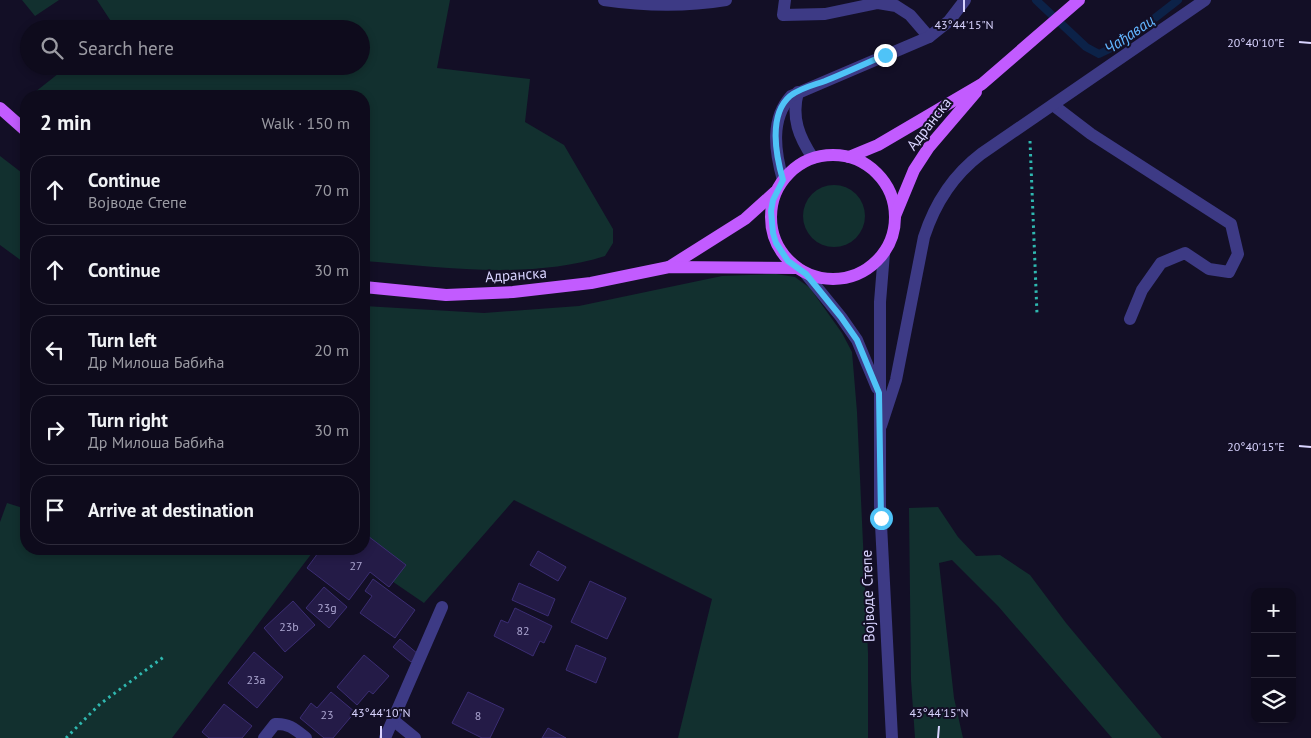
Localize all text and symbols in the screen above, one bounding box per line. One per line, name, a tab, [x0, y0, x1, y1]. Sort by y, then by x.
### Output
water label: Чађавац	[1100, 10, 1158, 58]
text: 43°44'15"N	[934, 17, 994, 32]
search box	[20, 20, 370, 75]
icon: search	[38, 34, 66, 62]
text: 20°40'10"E	[1227, 35, 1285, 50]
text: Search here	[78, 36, 174, 60]
route end	[874, 44, 897, 67]
street label: Адранска	[902, 93, 955, 154]
text: 2 min	[40, 109, 91, 136]
text: Walk · 150 m	[261, 113, 350, 133]
text: Continue	[88, 168, 160, 192]
icon: ahead	[41, 176, 69, 204]
text: 70 m	[314, 180, 349, 200]
text: Војводе Степе	[88, 192, 187, 212]
icon: ahead	[41, 256, 69, 284]
text: Continue	[88, 258, 160, 282]
text: 30 m	[314, 260, 349, 280]
street label: Адранска	[484, 263, 547, 286]
text: Turn left	[88, 328, 157, 352]
icon: left	[41, 336, 69, 364]
text: 20 m	[314, 340, 349, 360]
text: Др Милоша Бабића	[88, 352, 224, 372]
text: Turn right	[88, 408, 168, 432]
icon: right	[41, 416, 69, 444]
text: 30 m	[314, 420, 349, 440]
text: Др Милоша Бабића	[88, 432, 224, 452]
text: 20°40'15"E	[1227, 439, 1285, 454]
icon: arrive	[41, 496, 69, 524]
text: Arrive at destination	[88, 498, 254, 522]
route start	[870, 507, 893, 530]
street label: Војводе Степе	[856, 549, 879, 643]
house number: 27	[349, 558, 363, 573]
map controls	[1251, 588, 1296, 723]
button: +	[1251, 588, 1296, 633]
house number: 23g	[317, 600, 337, 615]
house number: 23b	[279, 619, 299, 634]
house number: 82	[516, 623, 530, 638]
button: −	[1251, 633, 1296, 678]
house number: 23a	[246, 672, 266, 687]
button: layers	[1251, 678, 1296, 723]
text: 43°44'10"N	[351, 705, 411, 720]
text: 43°44'15"N	[909, 705, 969, 720]
house number: 23	[320, 707, 334, 722]
house number: 8	[475, 708, 481, 723]

